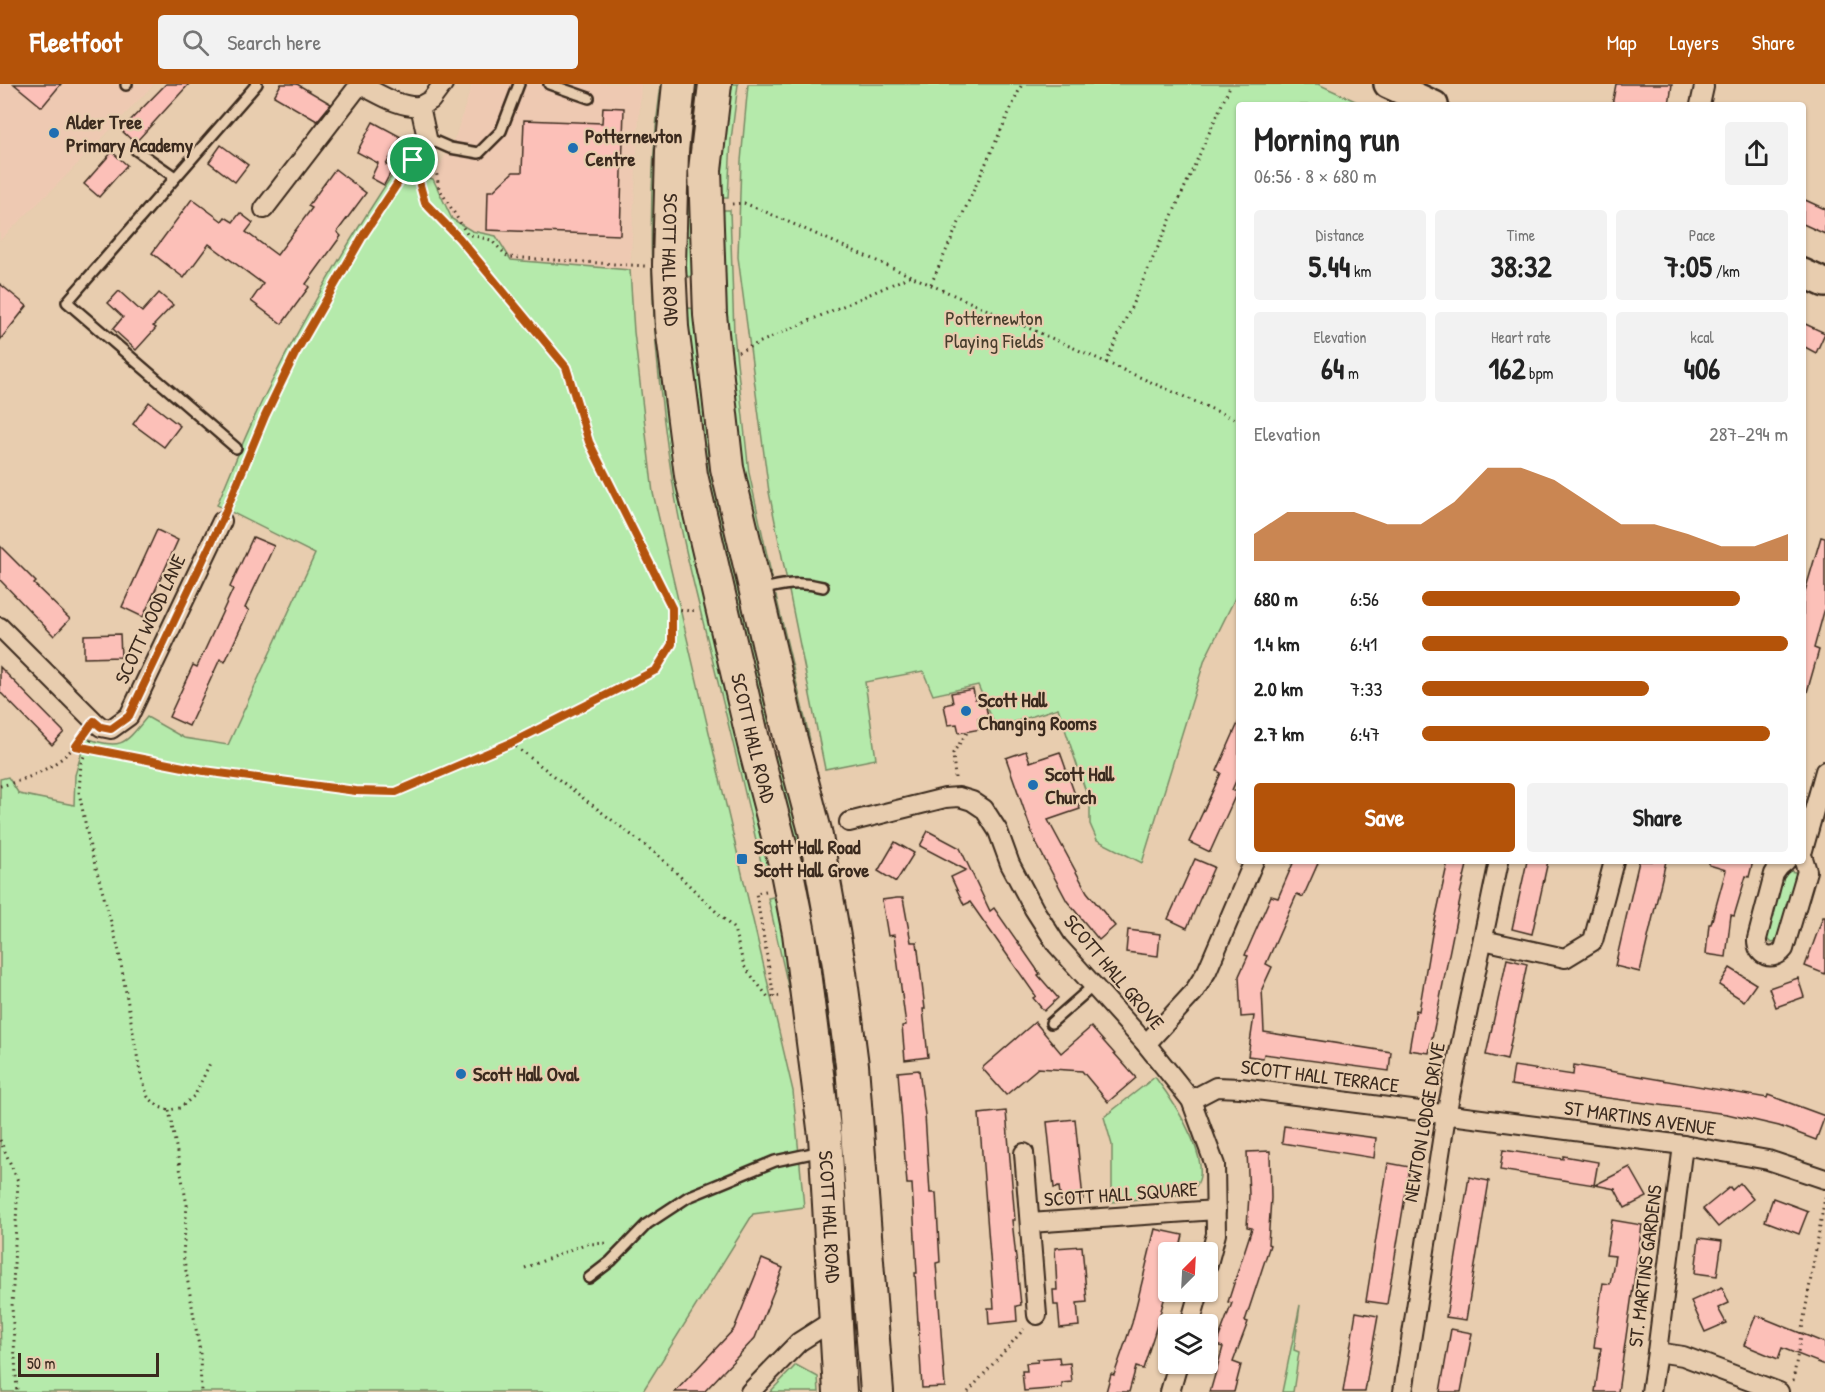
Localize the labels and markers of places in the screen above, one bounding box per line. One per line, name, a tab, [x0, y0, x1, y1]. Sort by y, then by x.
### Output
place label: Alder Tree Primary Academy	[66, 108, 194, 159]
place label: Potternewton Centre	[585, 122, 682, 172]
marker: Alder Tree Primary Academy	[47, 126, 61, 140]
pin	[387, 134, 438, 185]
marker: Potternewton Centre	[566, 141, 580, 155]
place label: Scott Hall Changing Rooms	[978, 686, 1097, 737]
marker: Scott Hall Changing Rooms	[959, 704, 973, 718]
place label: Scott Hall Church	[1045, 760, 1116, 810]
marker: Scott Hall Church	[1026, 778, 1040, 792]
place label: Scott Hall Road Scott Hall Grove	[754, 833, 869, 883]
marker: Scott Hall Road Scott Hall Grove	[735, 852, 749, 866]
place label: Scott Hall Oval	[473, 1060, 580, 1087]
marker: Scott Hall Oval	[454, 1067, 468, 1081]

